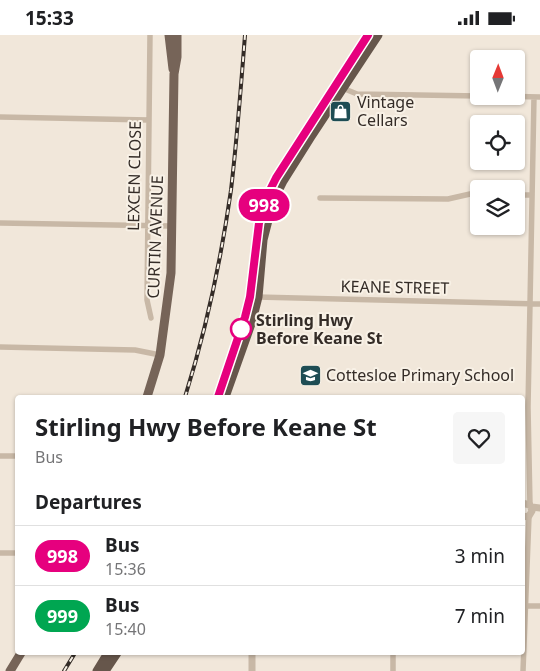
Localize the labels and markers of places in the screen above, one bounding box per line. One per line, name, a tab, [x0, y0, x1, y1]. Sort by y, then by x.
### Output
place label: Vintage Cellars	[357, 91, 414, 131]
shop icon: Vintage Cellars	[329, 99, 353, 123]
place label: Stirling Hwy Before Keane St	[256, 309, 383, 349]
marker: Stirling Hwy Before Keane St	[230, 318, 252, 340]
school or university icon: Cottesloe Primary School	[298, 363, 322, 387]
place label: Cottesloe Primary School	[326, 364, 514, 386]

